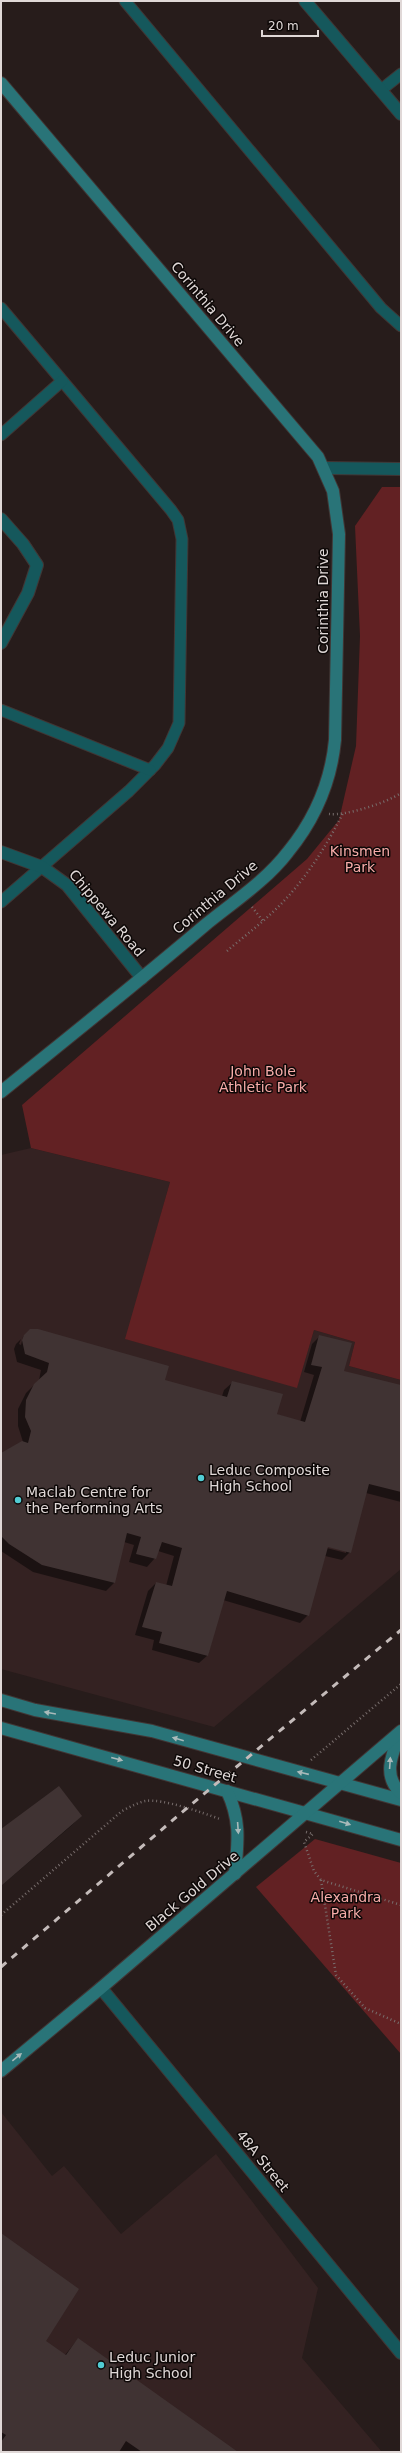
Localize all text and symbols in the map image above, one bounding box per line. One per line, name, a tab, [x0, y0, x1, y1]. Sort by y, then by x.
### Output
scale bar	[262, 12, 318, 38]
text: 20 m	[268, 19, 299, 33]
street label: Corinthia Drive	[168, 258, 248, 350]
street label: Corinthia Drive	[315, 548, 331, 654]
park label: Kinsmen Park	[330, 843, 390, 875]
street label: Corinthia Drive	[169, 857, 261, 937]
street label: Chippewa Road	[66, 866, 148, 960]
park label: John Bole Athletic Park	[219, 1063, 308, 1095]
place label: Leduc Composite High School	[209, 1462, 330, 1494]
marker: Leduc Composite High School	[196, 1473, 206, 1483]
place label: Maclab Centre for the Performing Arts	[26, 1484, 163, 1516]
marker: Maclab Centre for the Performing Arts	[13, 1495, 23, 1505]
one-way arrow	[44, 1709, 56, 1715]
one-way arrow	[171, 1736, 183, 1742]
street label: 50 Street	[172, 1752, 239, 1786]
one-way arrow	[110, 1757, 123, 1763]
one-way arrow	[387, 1757, 394, 1769]
one-way arrow	[297, 1770, 309, 1776]
one-way arrow	[339, 1820, 351, 1826]
one-way arrow	[234, 1822, 241, 1834]
street label: Black Gold Drive	[142, 1847, 242, 1935]
park label: Alexandra Park	[311, 1889, 381, 1921]
one-way arrow	[12, 2053, 23, 2062]
street label: 48A Street	[233, 2127, 293, 2195]
place label: Leduc Junior High School	[109, 2349, 195, 2381]
marker: Leduc Junior High School	[96, 2360, 106, 2370]

